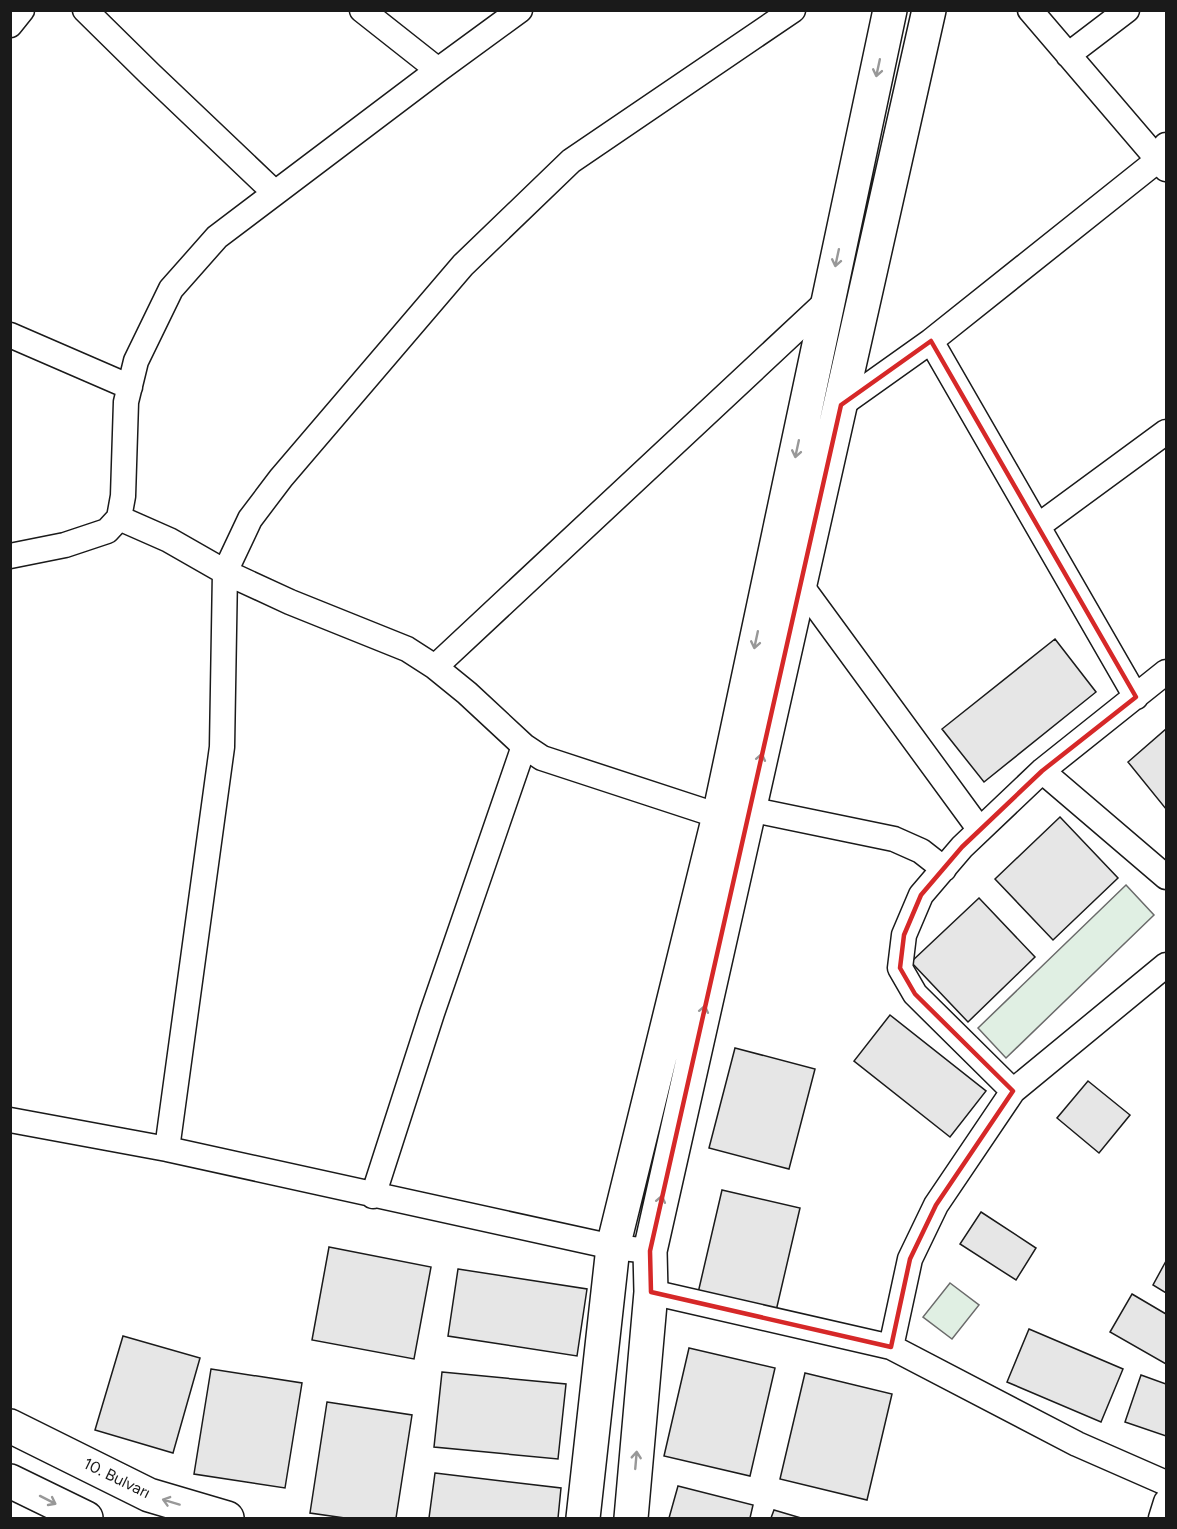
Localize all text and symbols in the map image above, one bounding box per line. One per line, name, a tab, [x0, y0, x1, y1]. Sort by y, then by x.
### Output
one-way arrow	[872, 57, 883, 77]
one-way arrow	[831, 249, 843, 268]
one-way arrow	[791, 439, 802, 458]
one-way arrow	[750, 630, 761, 649]
one-way arrow	[755, 753, 766, 772]
one-way arrow	[698, 1005, 709, 1024]
one-way arrow	[655, 1195, 667, 1214]
one-way arrow	[631, 1451, 642, 1471]
street label: 10. Bulvarı	[81, 1454, 153, 1502]
one-way arrow	[39, 1494, 57, 1506]
one-way arrow	[162, 1496, 181, 1507]

